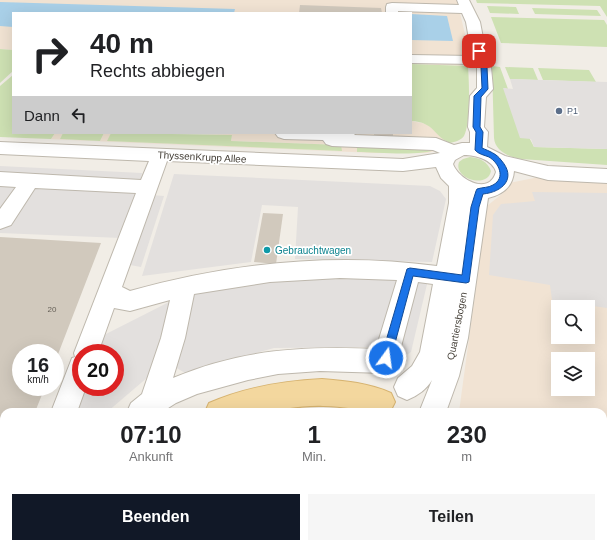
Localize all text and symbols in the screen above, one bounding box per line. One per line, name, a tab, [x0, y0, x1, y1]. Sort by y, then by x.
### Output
icon: right	[24, 28, 76, 80]
text: 40 m	[90, 28, 154, 59]
pin	[462, 34, 496, 68]
icon: arrive	[468, 40, 490, 62]
text: Rechts abbiegen	[90, 61, 225, 81]
icon: left	[68, 104, 90, 126]
marker: P1	[554, 106, 564, 116]
place label: P1	[567, 106, 578, 116]
text: Dann	[24, 107, 60, 124]
street label: ThyssenKrupp Allee	[157, 149, 247, 165]
marker: Gebrauchtwagen	[262, 245, 272, 255]
place label: Gebrauchtwagen	[275, 245, 351, 256]
street label: Quartiersbogen	[445, 291, 469, 361]
map controls	[551, 300, 595, 396]
button: search	[551, 300, 595, 344]
house number: 20	[48, 305, 57, 314]
position arrow	[365, 337, 407, 379]
speed limit sign: 20	[72, 344, 124, 396]
button: layers	[551, 352, 595, 396]
text: 16	[27, 354, 49, 376]
text: km/h	[27, 374, 49, 385]
text: 07:10	[120, 421, 182, 448]
text: 1	[307, 421, 321, 448]
text: 230	[447, 421, 487, 448]
text: Ankunft	[129, 449, 173, 464]
text: Min.	[302, 449, 326, 464]
text: m	[461, 449, 472, 464]
button: Beenden	[12, 494, 300, 540]
button: Teilen	[308, 494, 595, 540]

